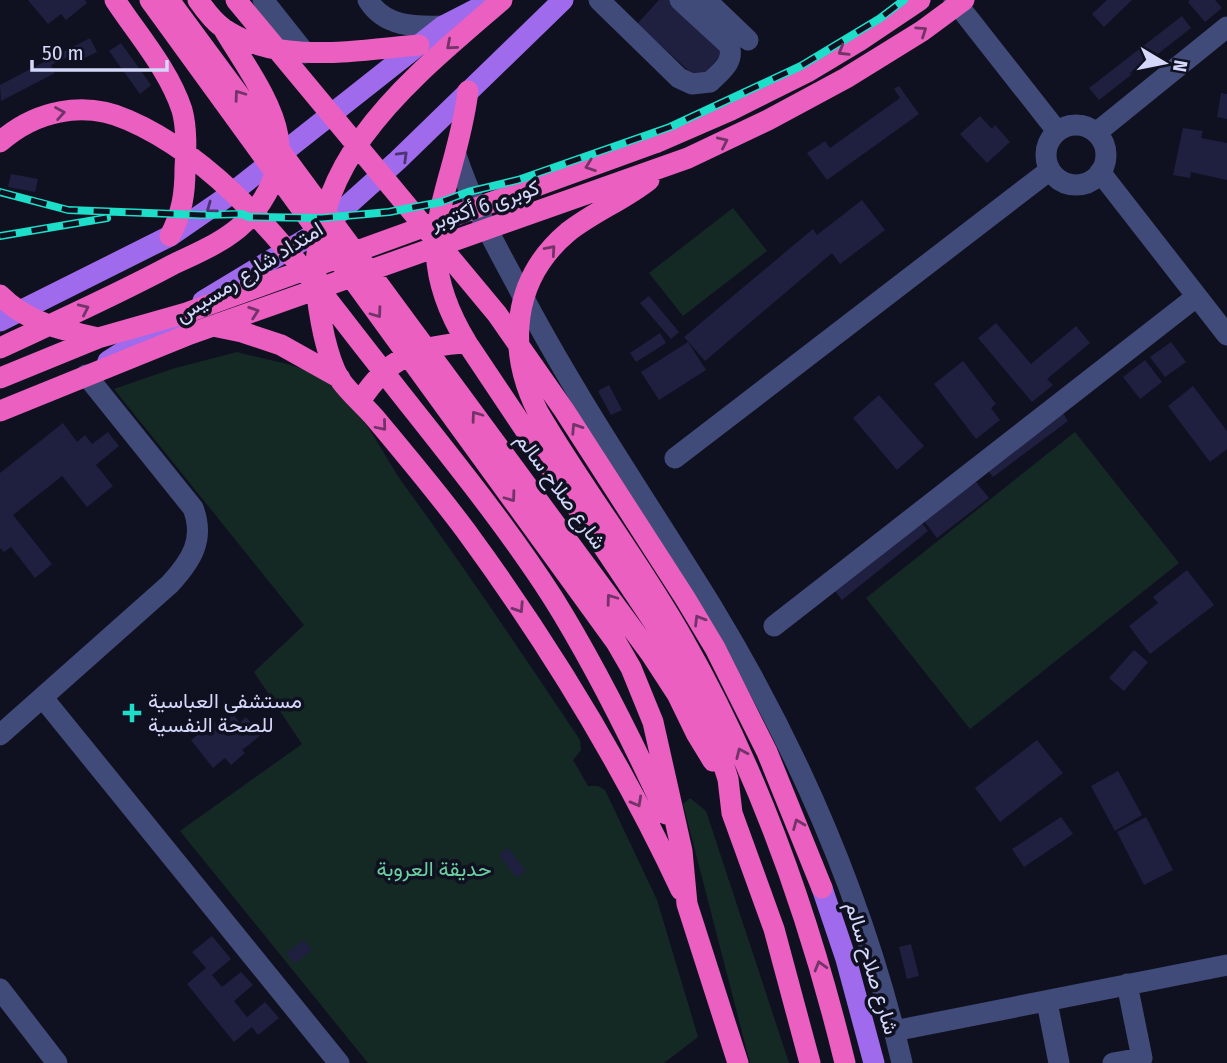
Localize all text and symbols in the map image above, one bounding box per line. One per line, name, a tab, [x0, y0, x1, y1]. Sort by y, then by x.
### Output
one-way arrow	[914, 26, 927, 39]
scale bar	[32, 28, 166, 72]
north arrow	[1129, 28, 1199, 98]
one-way arrow	[446, 37, 459, 49]
text: 50 m	[42, 40, 84, 66]
one-way arrow	[838, 43, 851, 56]
text: N	[1168, 58, 1193, 73]
one-way arrow	[235, 90, 247, 103]
one-way arrow	[54, 106, 66, 121]
one-way arrow	[716, 136, 728, 150]
one-way arrow	[395, 151, 408, 164]
one-way arrow	[585, 158, 597, 172]
street label: كوبرى 6 أكتوبر	[426, 174, 543, 236]
one-way arrow	[206, 200, 219, 212]
street label: امتداد شارع رمسيس	[170, 216, 328, 329]
one-way arrow	[543, 246, 555, 259]
one-way arrow	[77, 303, 89, 317]
one-way arrow	[369, 305, 381, 318]
one-way arrow	[248, 306, 260, 320]
one-way arrow	[472, 411, 484, 424]
one-way arrow	[374, 419, 387, 431]
one-way arrow	[571, 423, 584, 436]
street label: شارع صلاح سالم	[509, 428, 612, 555]
one-way arrow	[502, 489, 515, 502]
one-way arrow	[606, 594, 619, 607]
one-way arrow	[511, 600, 523, 613]
one-way arrow	[694, 614, 707, 627]
place label: مستشفى العباسية للصحة النفسية	[148, 688, 302, 738]
marker: مستشفى العباسية للصحة النفسية	[122, 703, 142, 723]
one-way arrow	[735, 748, 749, 760]
one-way arrow	[629, 795, 642, 808]
one-way arrow	[793, 819, 807, 831]
park label: حديقة العروبة	[376, 856, 492, 882]
street label: شارع صلاح سالم	[838, 898, 905, 1038]
one-way arrow	[813, 960, 828, 972]

